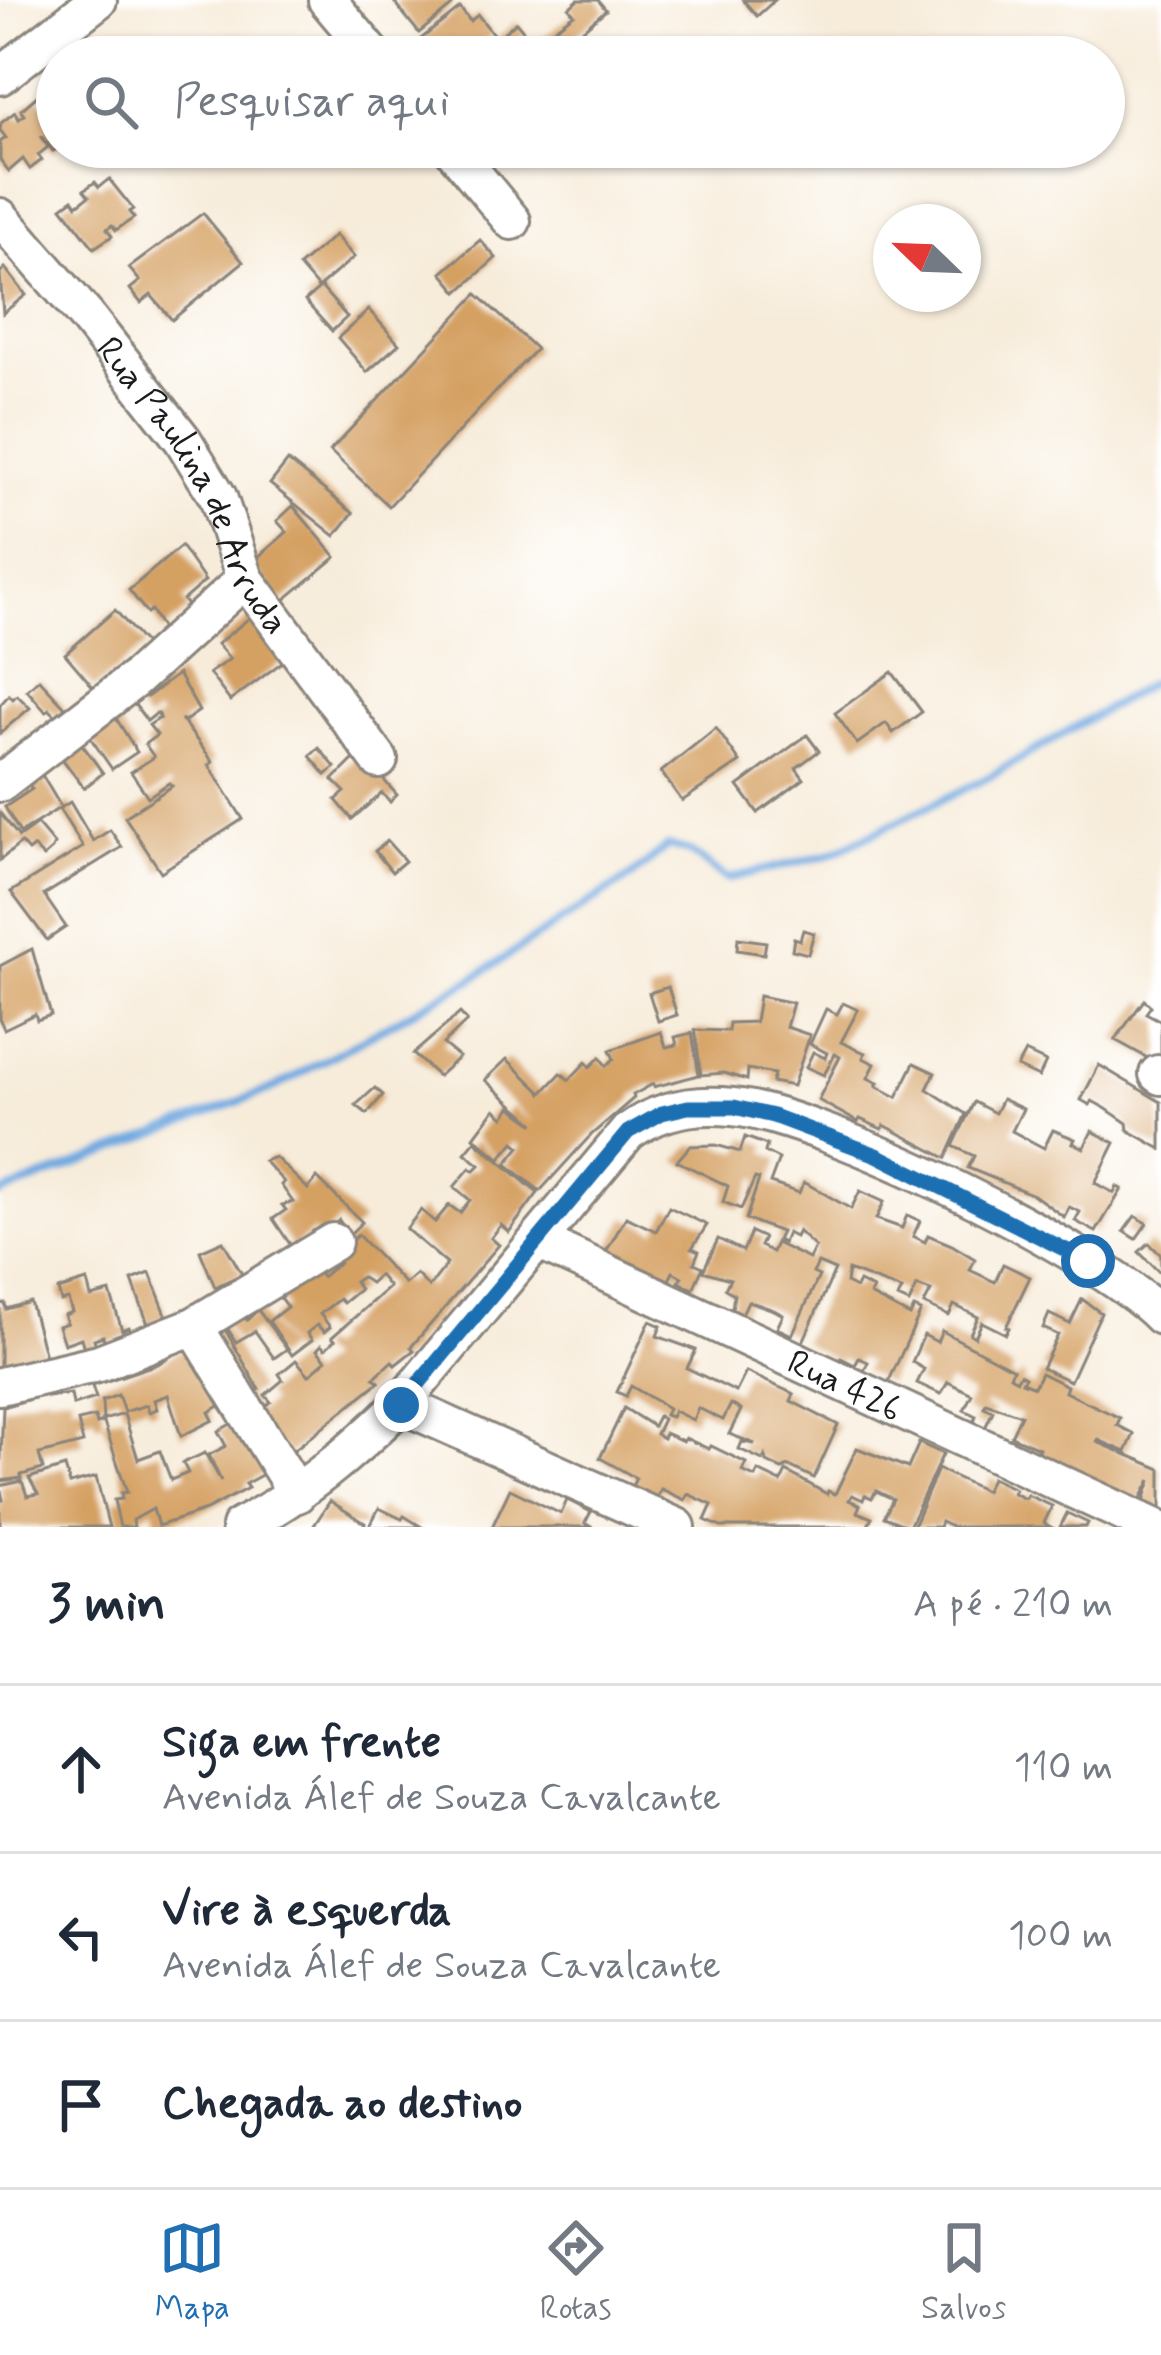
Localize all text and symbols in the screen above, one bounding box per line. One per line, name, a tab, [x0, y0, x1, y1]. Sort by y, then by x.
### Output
search box	[36, 36, 1125, 168]
icon: search	[78, 69, 144, 135]
text: Pesquisar aqui	[174, 73, 450, 132]
north arrow	[873, 204, 981, 312]
street label: Rua Paulina de Arruda	[84, 328, 298, 645]
route start	[1061, 1234, 1115, 1288]
street label: Rua 426	[779, 1340, 909, 1434]
route end	[374, 1378, 428, 1432]
text: 3 min	[48, 1572, 166, 1638]
text: A pé · 210 m	[913, 1580, 1113, 1631]
text: Siga em frente	[162, 1714, 441, 1773]
icon: ahead	[48, 1736, 114, 1802]
text: 110 m	[1014, 1743, 1113, 1794]
text: Avenida Álef de Souza Cavalcante	[162, 1773, 721, 1824]
text: Vire à esquerda	[162, 1882, 451, 1941]
icon: left	[48, 1904, 114, 1970]
text: 100 m	[1008, 1911, 1113, 1962]
text: Avenida Álef de Souza Cavalcante	[162, 1941, 721, 1992]
icon: arrive	[48, 2072, 114, 2138]
text: Chegada ao destino	[162, 2075, 522, 2134]
tab: Mapa	[155, 2215, 230, 2331]
tab: Rotas	[540, 2215, 611, 2331]
tab: Salvos	[921, 2215, 1006, 2331]

